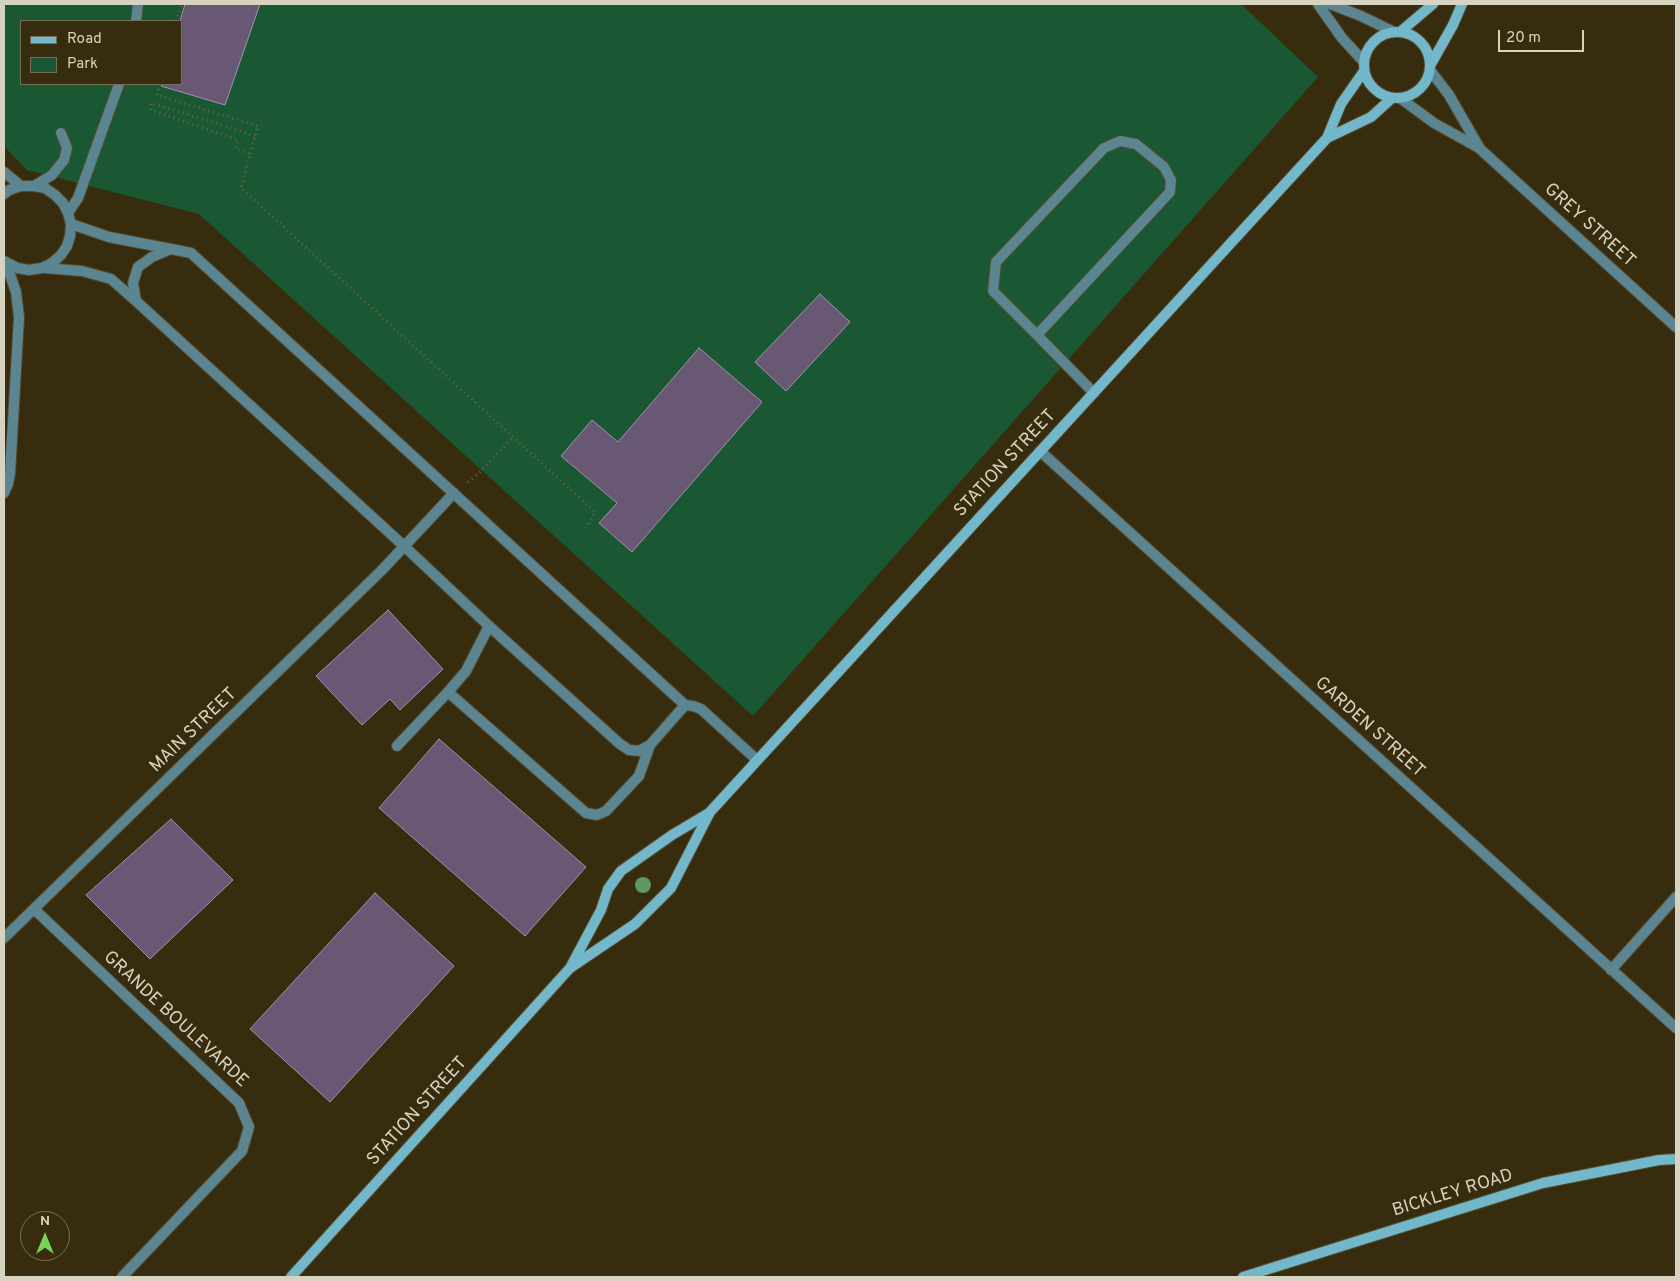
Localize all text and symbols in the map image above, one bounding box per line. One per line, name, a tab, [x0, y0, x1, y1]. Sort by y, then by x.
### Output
legend	[20, 20, 182, 85]
scale bar	[1500, 20, 1586, 52]
text: 20 m	[1506, 29, 1541, 48]
text: Road	[67, 30, 102, 49]
text: Park	[67, 55, 98, 74]
street label: GREY STREET	[1539, 179, 1639, 273]
street label: STATION STREET	[951, 406, 1061, 522]
street label: GARDEN STREET	[1310, 673, 1428, 783]
street label: MAIN STREET	[146, 684, 242, 778]
street label: GRANDE BOULEVARDE	[98, 947, 252, 1093]
street label: STATION STREET	[363, 1053, 473, 1171]
street label: BICKLEY ROAD	[1390, 1165, 1516, 1223]
north arrow	[20, 1211, 70, 1261]
text: N	[40, 1213, 50, 1230]

